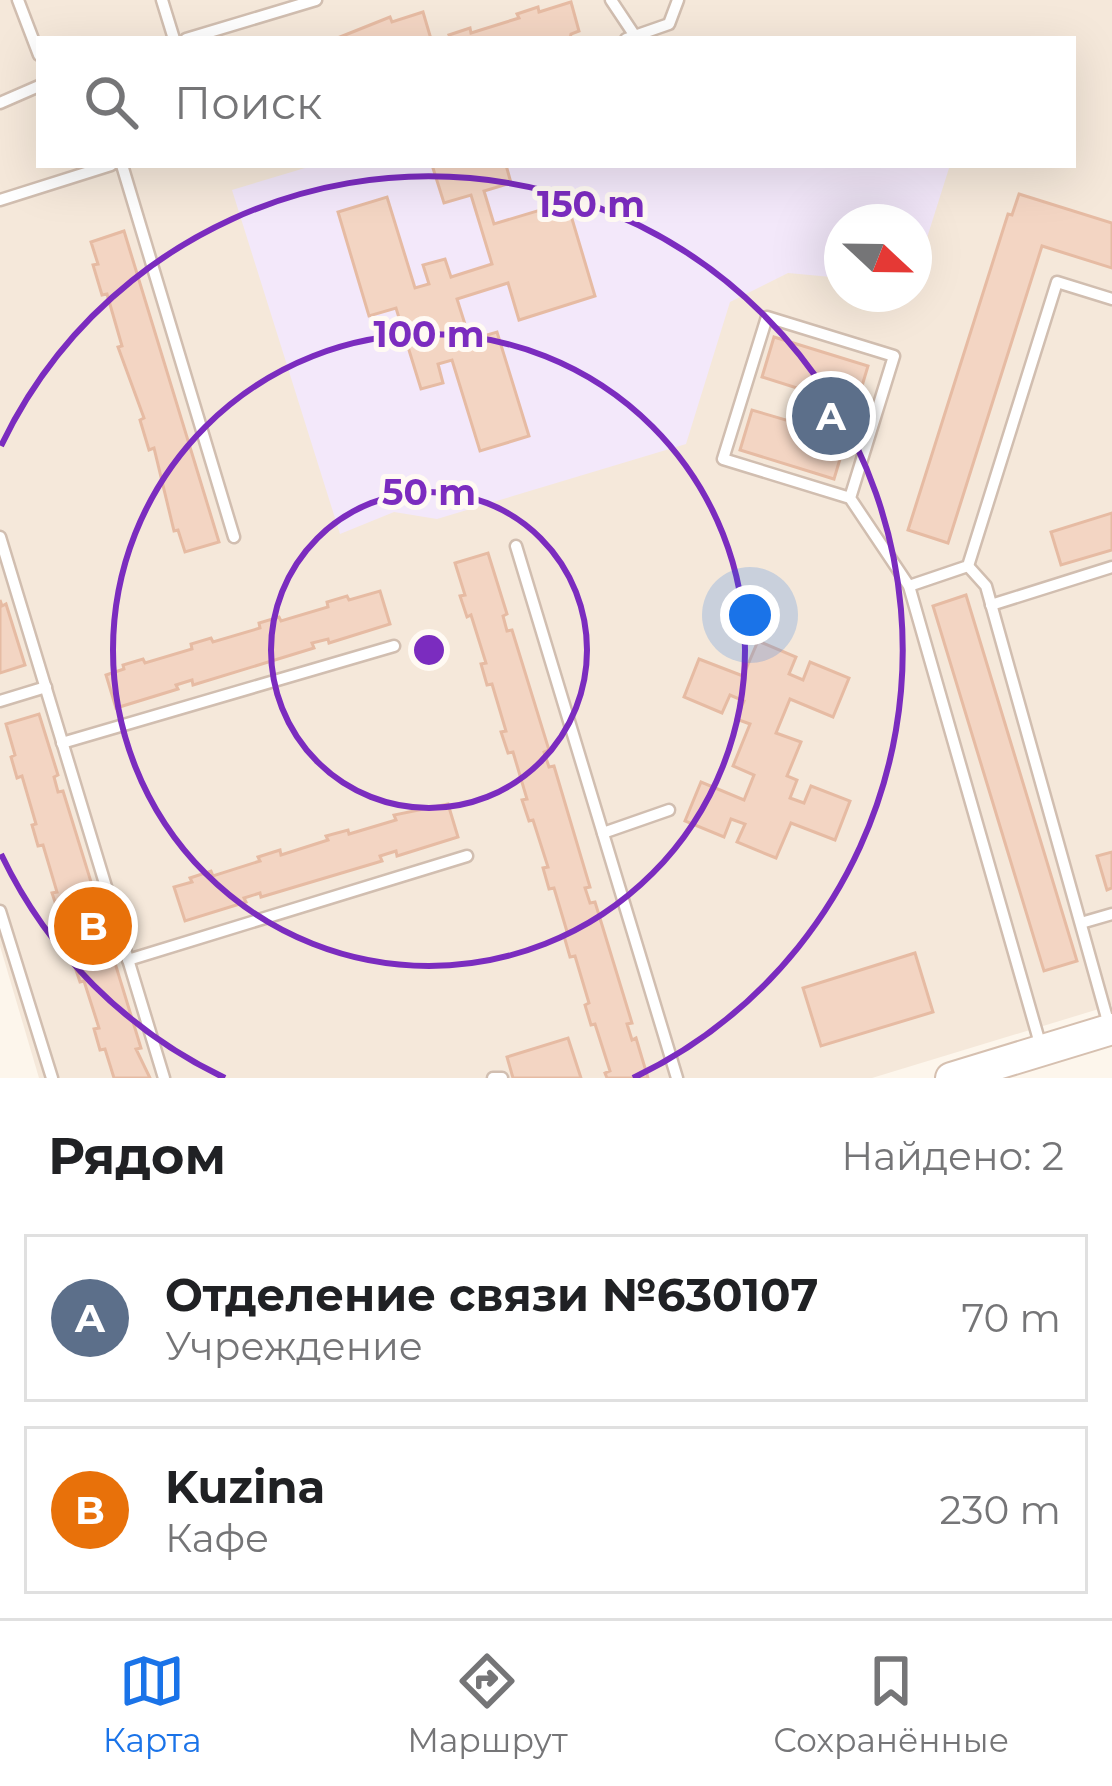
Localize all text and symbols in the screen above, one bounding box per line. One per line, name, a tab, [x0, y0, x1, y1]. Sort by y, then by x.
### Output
search box	[36, 36, 1076, 168]
icon: search	[78, 69, 144, 135]
text: Поиск	[174, 75, 322, 130]
text: 150 m	[537, 182, 645, 226]
north arrow	[824, 204, 932, 312]
text: 100 m	[374, 312, 484, 356]
pin: A	[792, 371, 870, 461]
text: 50 m	[382, 470, 476, 514]
your location	[720, 585, 780, 645]
centre of rings	[408, 629, 450, 671]
pin: B	[54, 881, 132, 971]
text: Рядом	[48, 1125, 226, 1187]
text: Найдено: 2	[841, 1132, 1064, 1180]
text: Отделение связи №630107	[165, 1267, 818, 1322]
text: A	[75, 1294, 105, 1342]
text: 70 m	[961, 1294, 1061, 1342]
text: Учреждение	[165, 1322, 423, 1370]
text: Kuzina	[165, 1459, 325, 1514]
text: B	[75, 1486, 105, 1534]
text: 230 m	[939, 1486, 1061, 1534]
text: Кафе	[165, 1514, 269, 1562]
tab: Карта	[103, 1648, 202, 1760]
tab: Маршрут	[407, 1648, 568, 1760]
tab: Сохранённые	[773, 1648, 1009, 1760]

